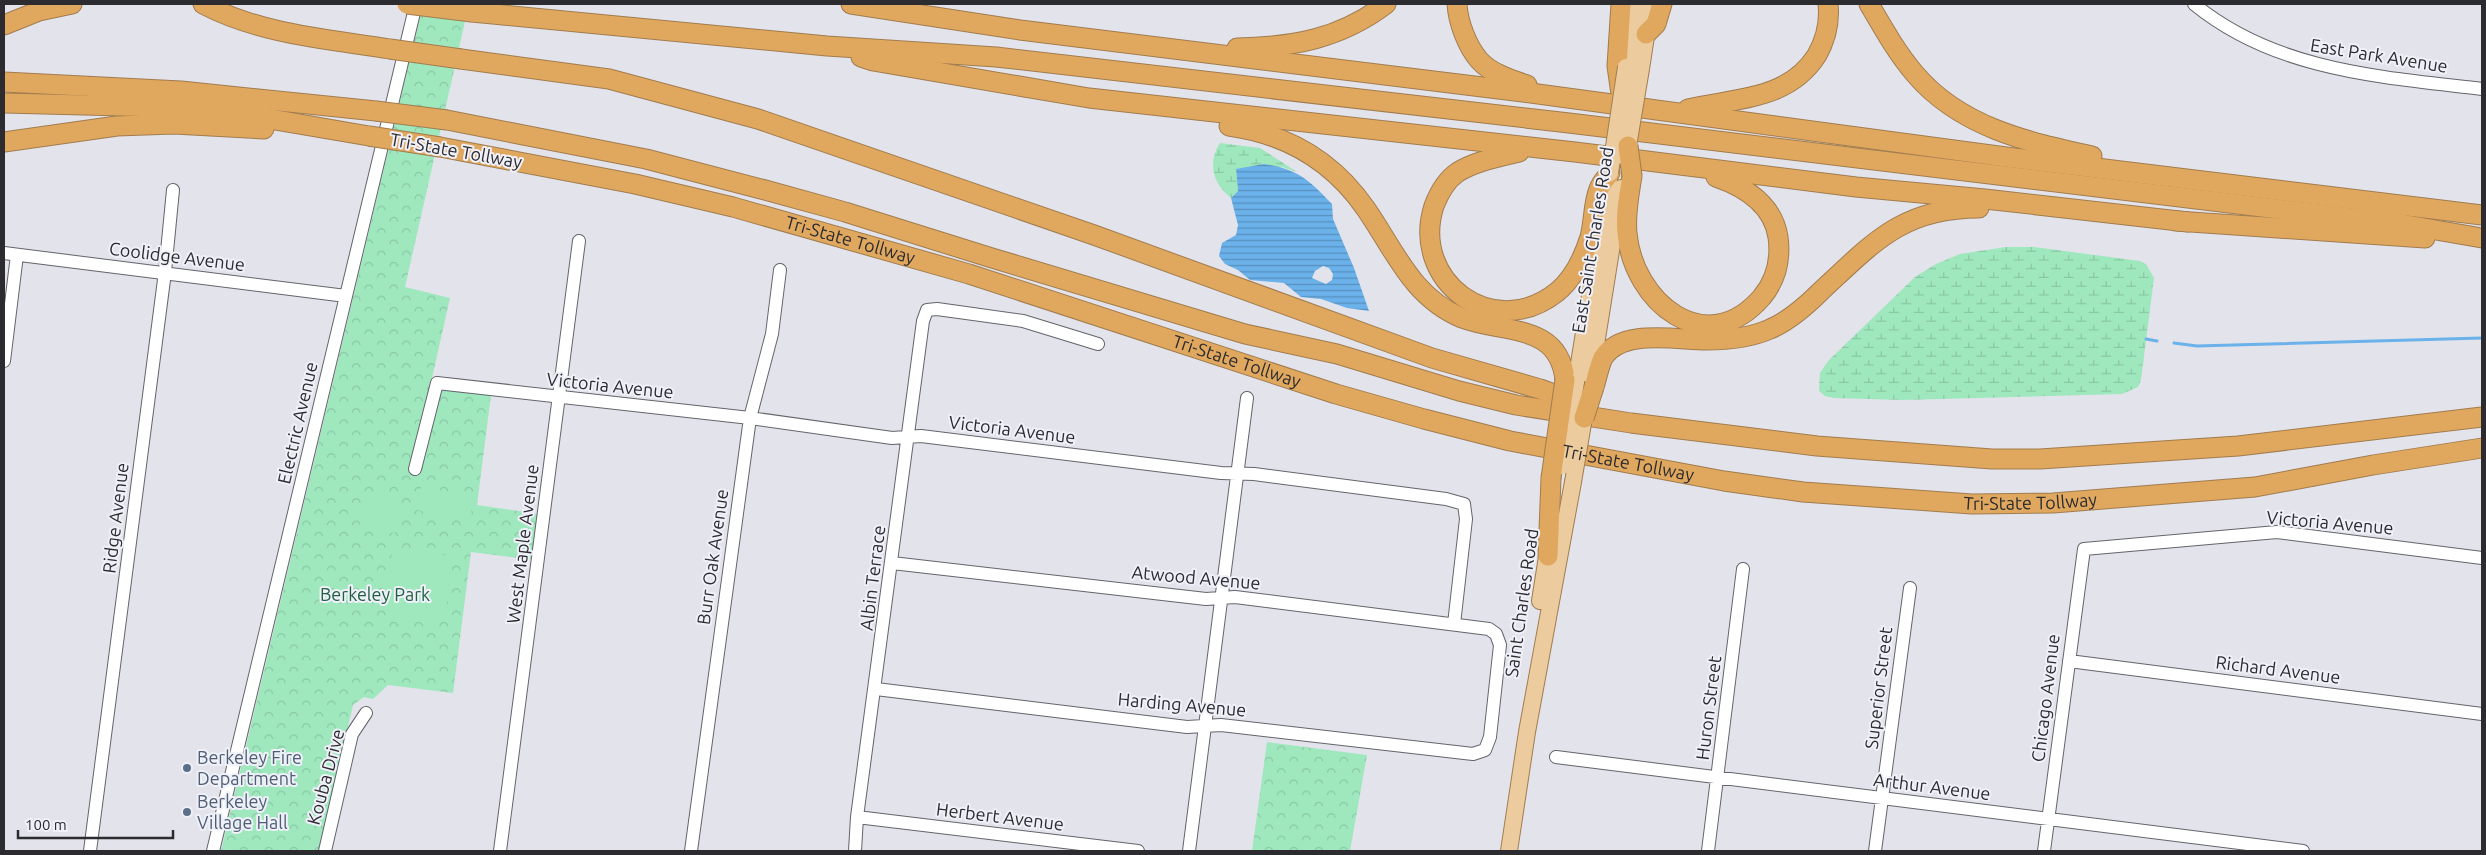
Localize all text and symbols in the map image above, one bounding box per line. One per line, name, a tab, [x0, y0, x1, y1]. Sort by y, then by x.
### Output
street label: East Park Avenue	[2309, 34, 2449, 76]
street label: Tri-State Tollway	[389, 129, 524, 172]
street label: East Saint Charles Road	[1567, 145, 1617, 334]
street label: Tri-State Tollway	[783, 211, 918, 267]
street label: Coolidge Avenue	[108, 238, 246, 274]
street label: Tri-State Tollway	[1170, 330, 1304, 391]
street label: Electric Avenue	[273, 360, 321, 486]
street label: Victoria Avenue	[546, 368, 675, 402]
street label: Victoria Avenue	[948, 411, 1077, 447]
street label: Tri-State Tollway	[1561, 440, 1696, 484]
street label: Ridge Avenue	[98, 461, 132, 574]
street label: West Maple Avenue	[502, 463, 542, 625]
street label: Burr Oak Avenue	[693, 488, 731, 626]
street label: Tri-State Tollway	[1963, 489, 2098, 513]
street label: Victoria Avenue	[2266, 506, 2394, 538]
street label: Albin Terrace	[856, 524, 888, 632]
street label: Saint Charles Road	[1501, 527, 1541, 679]
street label: Atwood Avenue	[1131, 561, 1261, 593]
park label: Berkeley Park	[320, 584, 430, 604]
street label: Superior Street	[1861, 626, 1895, 750]
street label: Chicago Avenue	[2027, 633, 2063, 763]
street label: Richard Avenue	[2215, 651, 2342, 687]
street label: Huron Street	[1692, 655, 1724, 761]
street label: Harding Avenue	[1117, 688, 1247, 720]
street label: Kouba Drive	[303, 727, 347, 827]
place label: Berkeley Fire Department	[197, 747, 302, 788]
marker: Berkeley Fire Department	[181, 762, 193, 774]
street label: Arthur Avenue	[1872, 769, 1992, 803]
place label: Berkeley Village Hall	[197, 791, 288, 832]
street label: Herbert Avenue	[935, 798, 1065, 834]
marker: Berkeley Village Hall	[181, 806, 193, 818]
scale bar	[18, 808, 172, 840]
text: 100 m	[25, 816, 67, 833]

